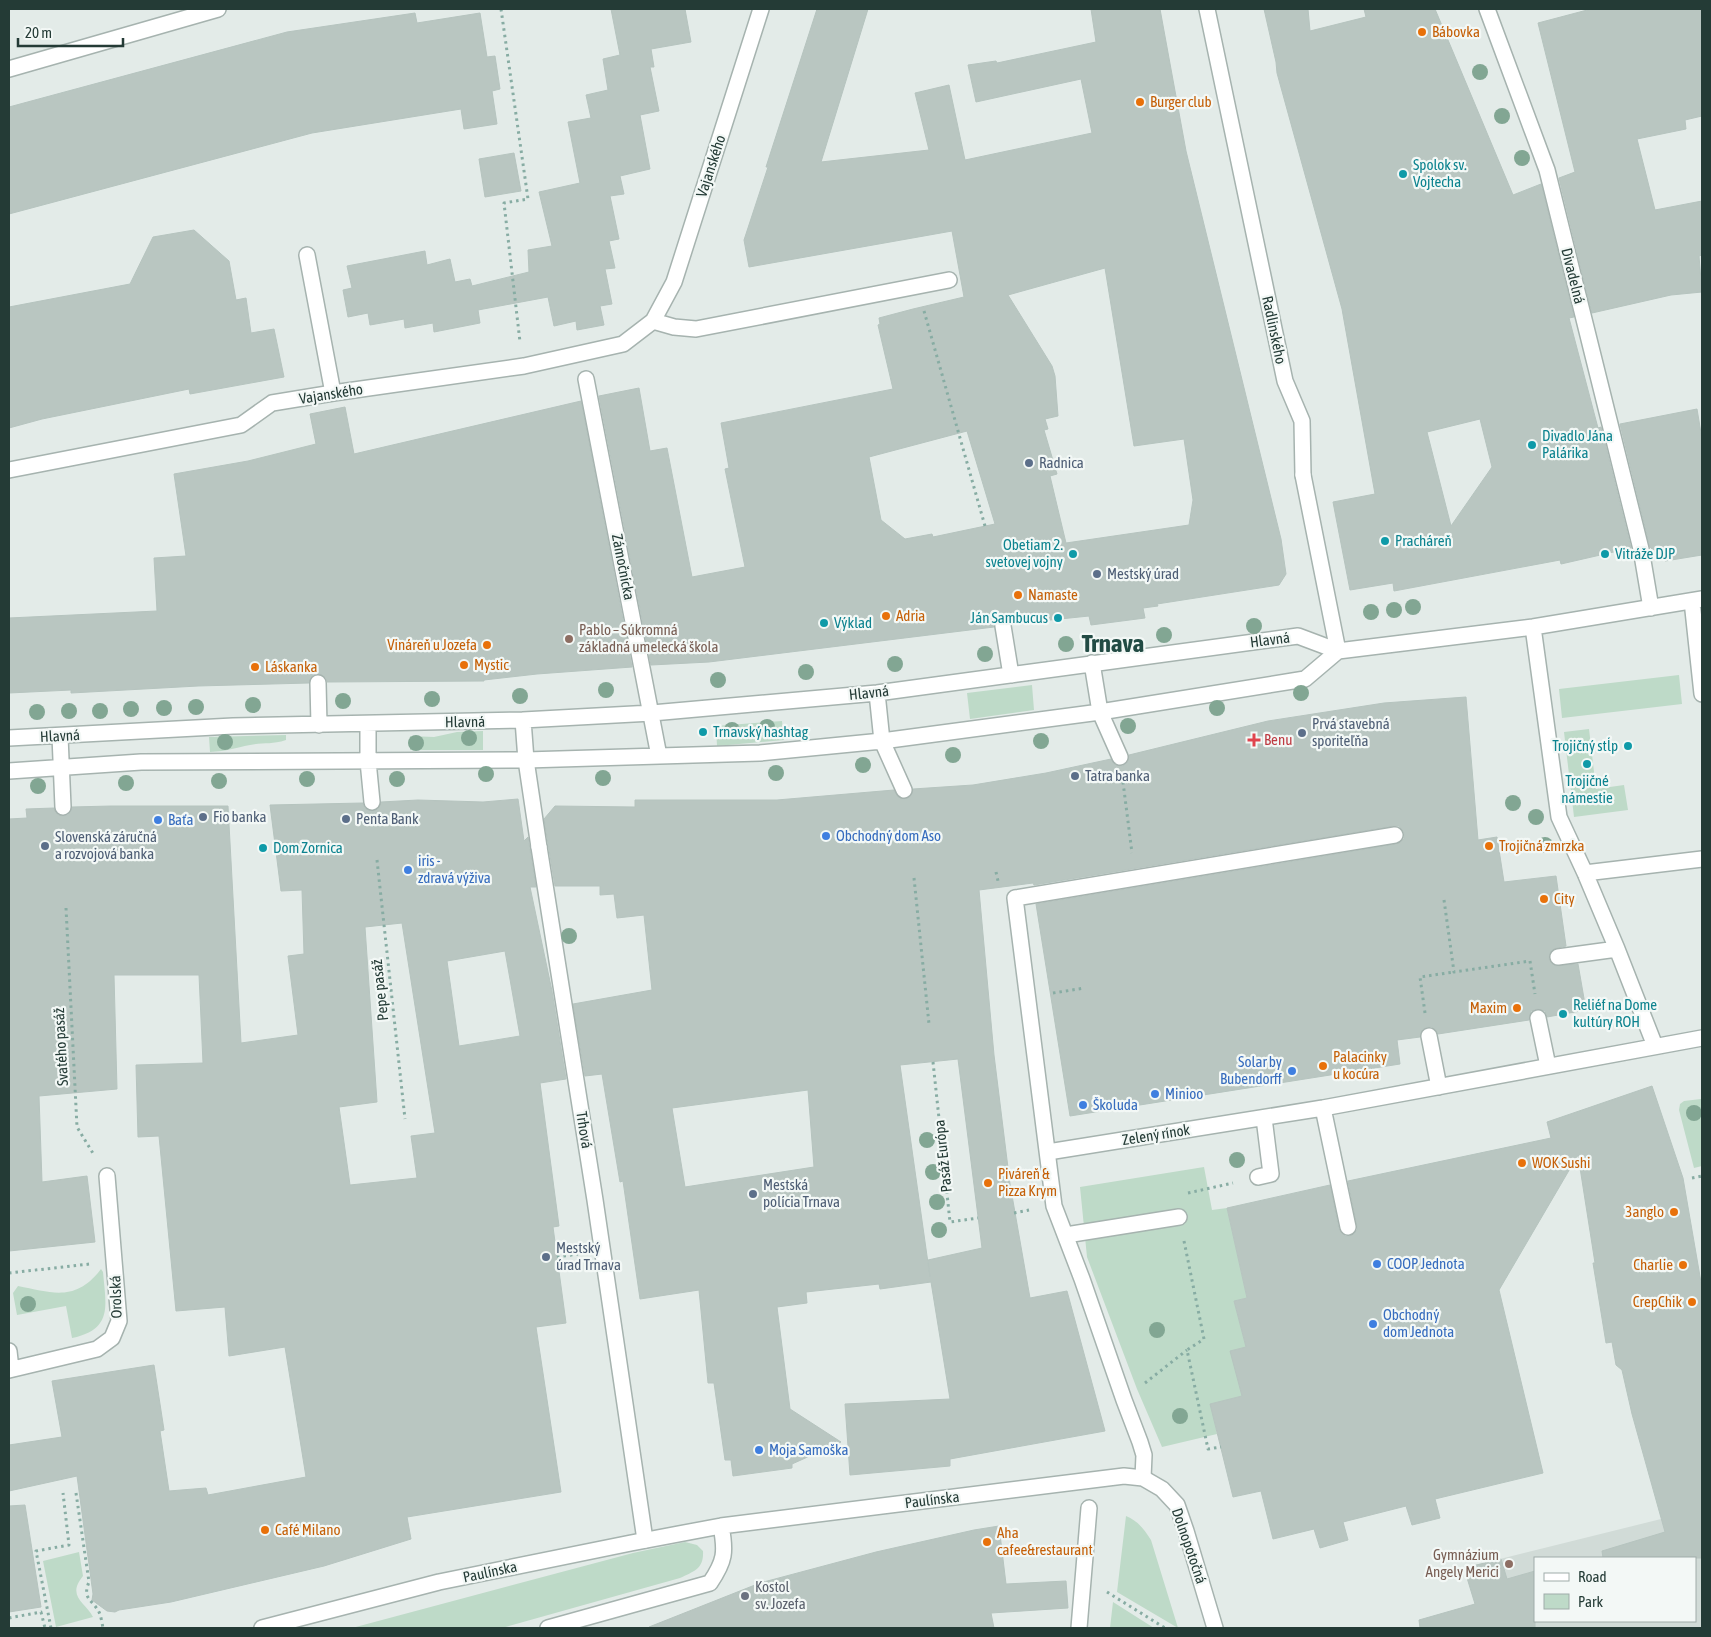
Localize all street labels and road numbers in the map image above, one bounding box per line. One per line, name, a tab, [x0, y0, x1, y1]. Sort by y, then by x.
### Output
street label: Vajanského	[693, 133, 729, 199]
street label: Divadelná	[1558, 246, 1589, 306]
street label: Radlinského	[1259, 294, 1290, 365]
street label: Vajanského	[298, 380, 364, 407]
street label: Zámočnícka	[609, 532, 638, 601]
street label: Hlavná	[1249, 629, 1291, 650]
street label: Hlavná	[848, 682, 890, 703]
street label: Hlavná	[445, 713, 485, 730]
street label: Hlavná	[40, 726, 80, 745]
street label: Pepe pasáž	[368, 958, 391, 1022]
street label: Svatého pasáž	[50, 1007, 71, 1087]
street label: Trhová	[573, 1110, 596, 1150]
street label: Pasáž Európa	[930, 1119, 955, 1193]
street label: Zelený rínok	[1121, 1121, 1191, 1148]
street label: Orolská	[106, 1275, 125, 1319]
street label: Paulínska	[904, 1488, 960, 1511]
street label: Dolnopotočná	[1169, 1506, 1210, 1586]
street label: Paulínska	[461, 1557, 519, 1586]

